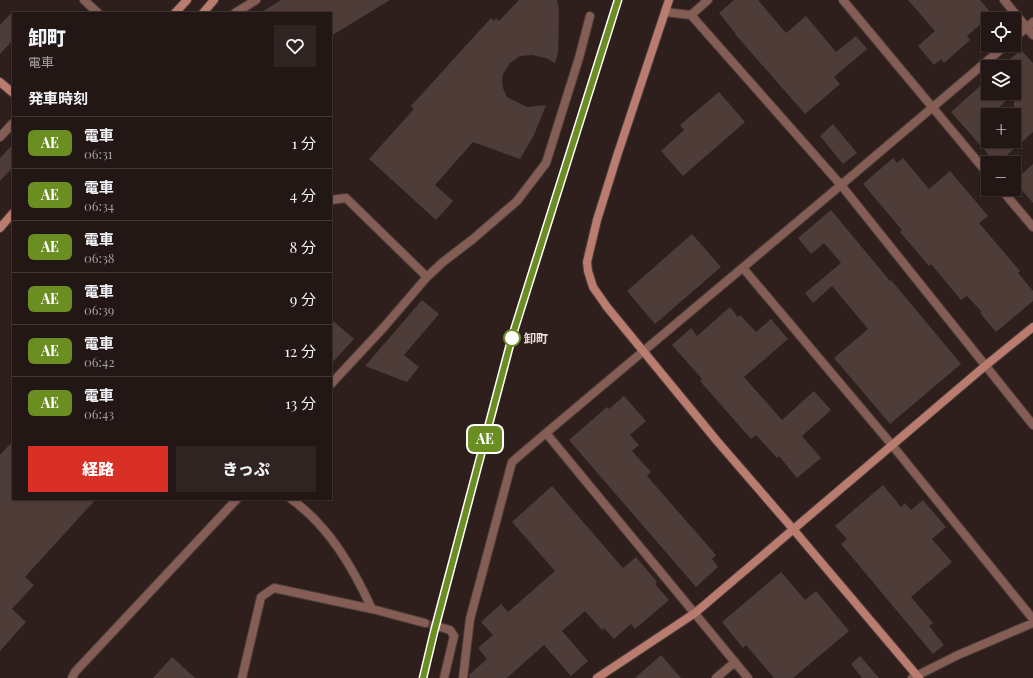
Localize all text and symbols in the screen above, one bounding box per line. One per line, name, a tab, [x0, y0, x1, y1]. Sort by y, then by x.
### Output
map controls	[981, 12, 1021, 196]
button: locate	[981, 12, 1021, 52]
text: 卸町	[28, 24, 66, 50]
button: heart	[274, 25, 316, 67]
text: 電車	[28, 53, 54, 70]
button: layers	[981, 60, 1021, 100]
text: 発車時刻	[28, 88, 88, 108]
button: +	[981, 108, 1021, 148]
text: 電車	[84, 125, 114, 145]
text: AE	[41, 133, 59, 152]
text: 1 分	[292, 133, 316, 153]
text: 06:31	[84, 145, 113, 162]
button: −	[981, 156, 1021, 196]
text: 電車	[84, 177, 114, 197]
text: AE	[41, 185, 59, 204]
text: 4 分	[290, 185, 316, 205]
text: 06:34	[84, 197, 114, 214]
text: 電車	[84, 229, 114, 249]
text: AE	[41, 237, 59, 256]
text: 8 分	[289, 237, 316, 257]
text: 06:38	[84, 249, 115, 266]
text: 電車	[84, 281, 114, 301]
text: AE	[41, 289, 59, 308]
text: 9 分	[290, 289, 316, 309]
text: 06:39	[84, 301, 114, 318]
marker: 卸町	[503, 329, 521, 347]
place label: 卸町	[524, 330, 548, 346]
text: 電車	[84, 333, 114, 353]
text: AE	[41, 341, 59, 360]
text: 12 分	[285, 341, 316, 361]
text: 06:42	[84, 353, 115, 370]
text: 電車	[84, 385, 114, 405]
text: AE	[41, 393, 59, 412]
text: 13 分	[285, 393, 316, 413]
text: 06:43	[84, 405, 114, 422]
line badge: AE	[467, 426, 503, 452]
text: AE	[476, 429, 494, 448]
button: 経路	[28, 446, 168, 492]
button: きっぷ	[176, 446, 316, 492]

